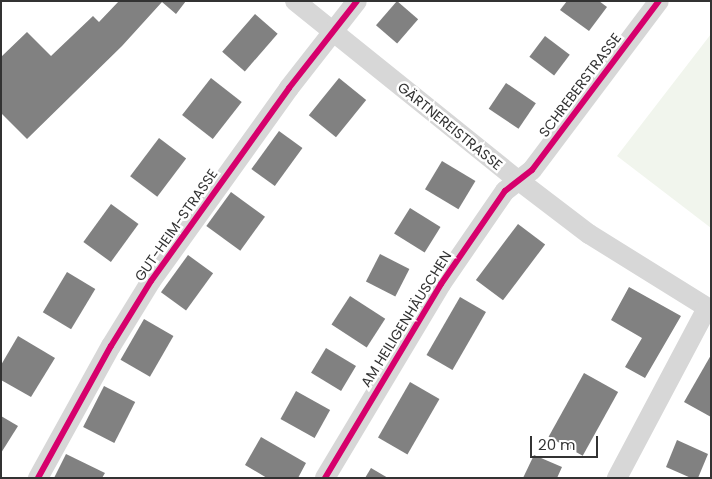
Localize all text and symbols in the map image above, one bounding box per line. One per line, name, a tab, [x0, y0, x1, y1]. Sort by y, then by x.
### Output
street label: SCHREBERSTRASSE	[535, 30, 625, 140]
street label: GÄRTNEREISTRASSE	[394, 79, 506, 173]
street label: GUT-HEIM-STRASSE	[131, 166, 221, 284]
street label: AM HEILIGENHÄUSCHEN	[357, 248, 455, 390]
scale bar	[532, 426, 600, 458]
text: 20 m	[538, 434, 576, 455]

